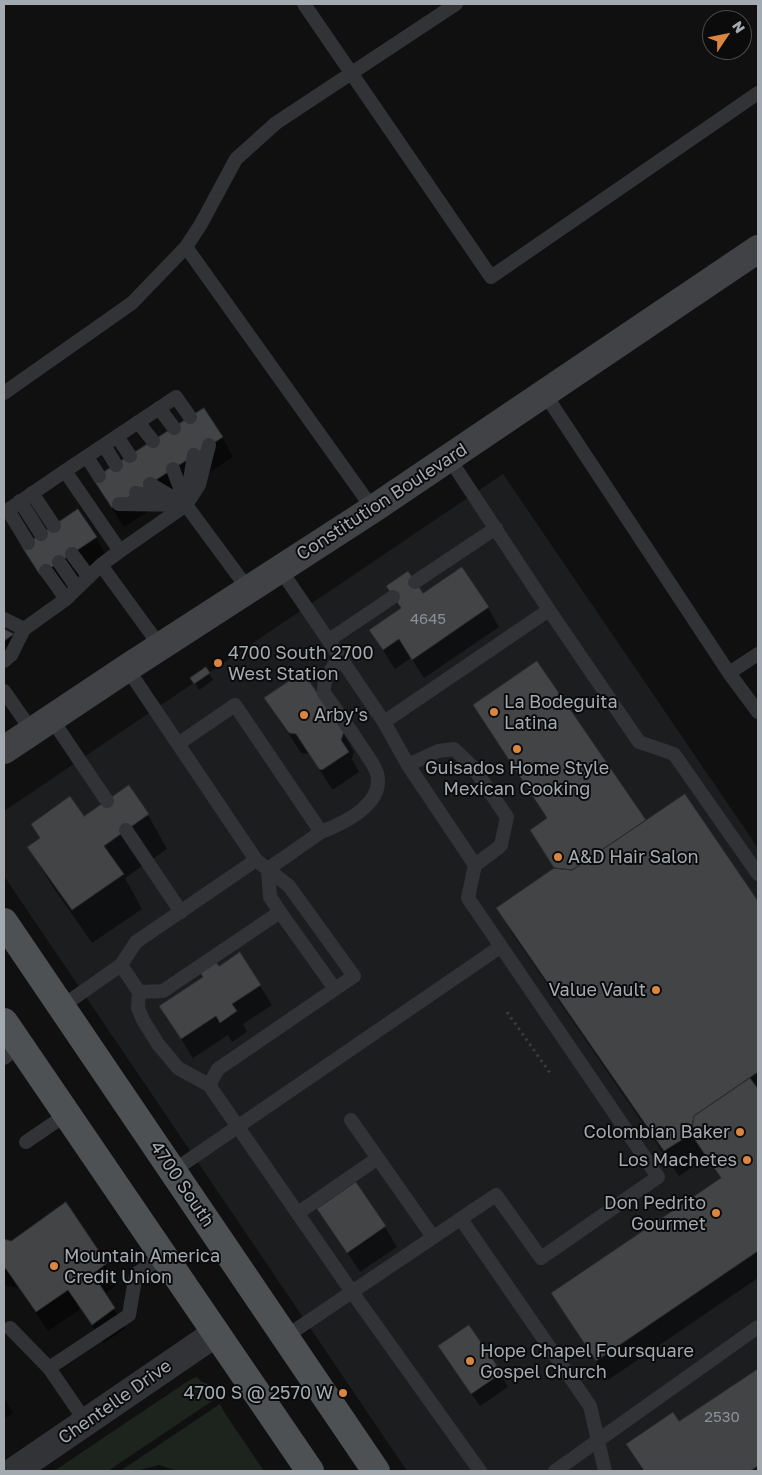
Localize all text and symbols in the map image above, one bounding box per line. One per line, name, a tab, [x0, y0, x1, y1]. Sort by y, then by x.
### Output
north arrow	[702, 10, 752, 60]
text: N	[729, 18, 749, 36]
street label: Constitution Boulevard	[293, 439, 471, 565]
house number: 4645	[410, 610, 446, 628]
place label: 4700 South 2700 West Station	[228, 642, 374, 684]
marker: 4700 South 2700 West Station	[212, 657, 224, 669]
place label: La Bodeguita Latina	[504, 691, 618, 734]
place label: Arby's	[314, 704, 368, 726]
marker: La Bodeguita Latina	[488, 706, 500, 718]
marker: Arby's	[298, 709, 310, 721]
marker: Guisados Home Style Mexican Cooking	[511, 743, 523, 755]
place label: Guisados Home Style Mexican Cooking	[425, 757, 609, 800]
place label: A&D Hair Salon	[568, 846, 699, 868]
marker: A&D Hair Salon	[552, 851, 564, 863]
place label: Value Vault	[549, 979, 646, 1001]
marker: Value Vault	[650, 984, 662, 996]
place label: Colombian Baker	[584, 1121, 730, 1143]
marker: Colombian Baker	[734, 1126, 746, 1138]
street label: 4700 South	[145, 1137, 219, 1231]
place label: Los Machetes	[618, 1149, 737, 1171]
marker: Los Machetes	[741, 1154, 753, 1166]
place label: Don Pedrito Gourmet	[604, 1192, 706, 1234]
marker: Don Pedrito Gourmet	[710, 1207, 722, 1219]
place label: Mountain America Credit Union	[64, 1245, 220, 1288]
marker: Mountain America Credit Union	[48, 1260, 60, 1272]
place label: Hope Chapel Foursquare Gospel Church	[480, 1340, 694, 1382]
street label: Chentelle Drive	[54, 1355, 176, 1449]
marker: Hope Chapel Foursquare Gospel Church	[464, 1355, 476, 1367]
place label: 4700 S @ 2570 W	[183, 1382, 333, 1404]
marker: 4700 S @ 2570 W	[337, 1387, 349, 1399]
house number: 2530	[704, 1408, 740, 1426]

